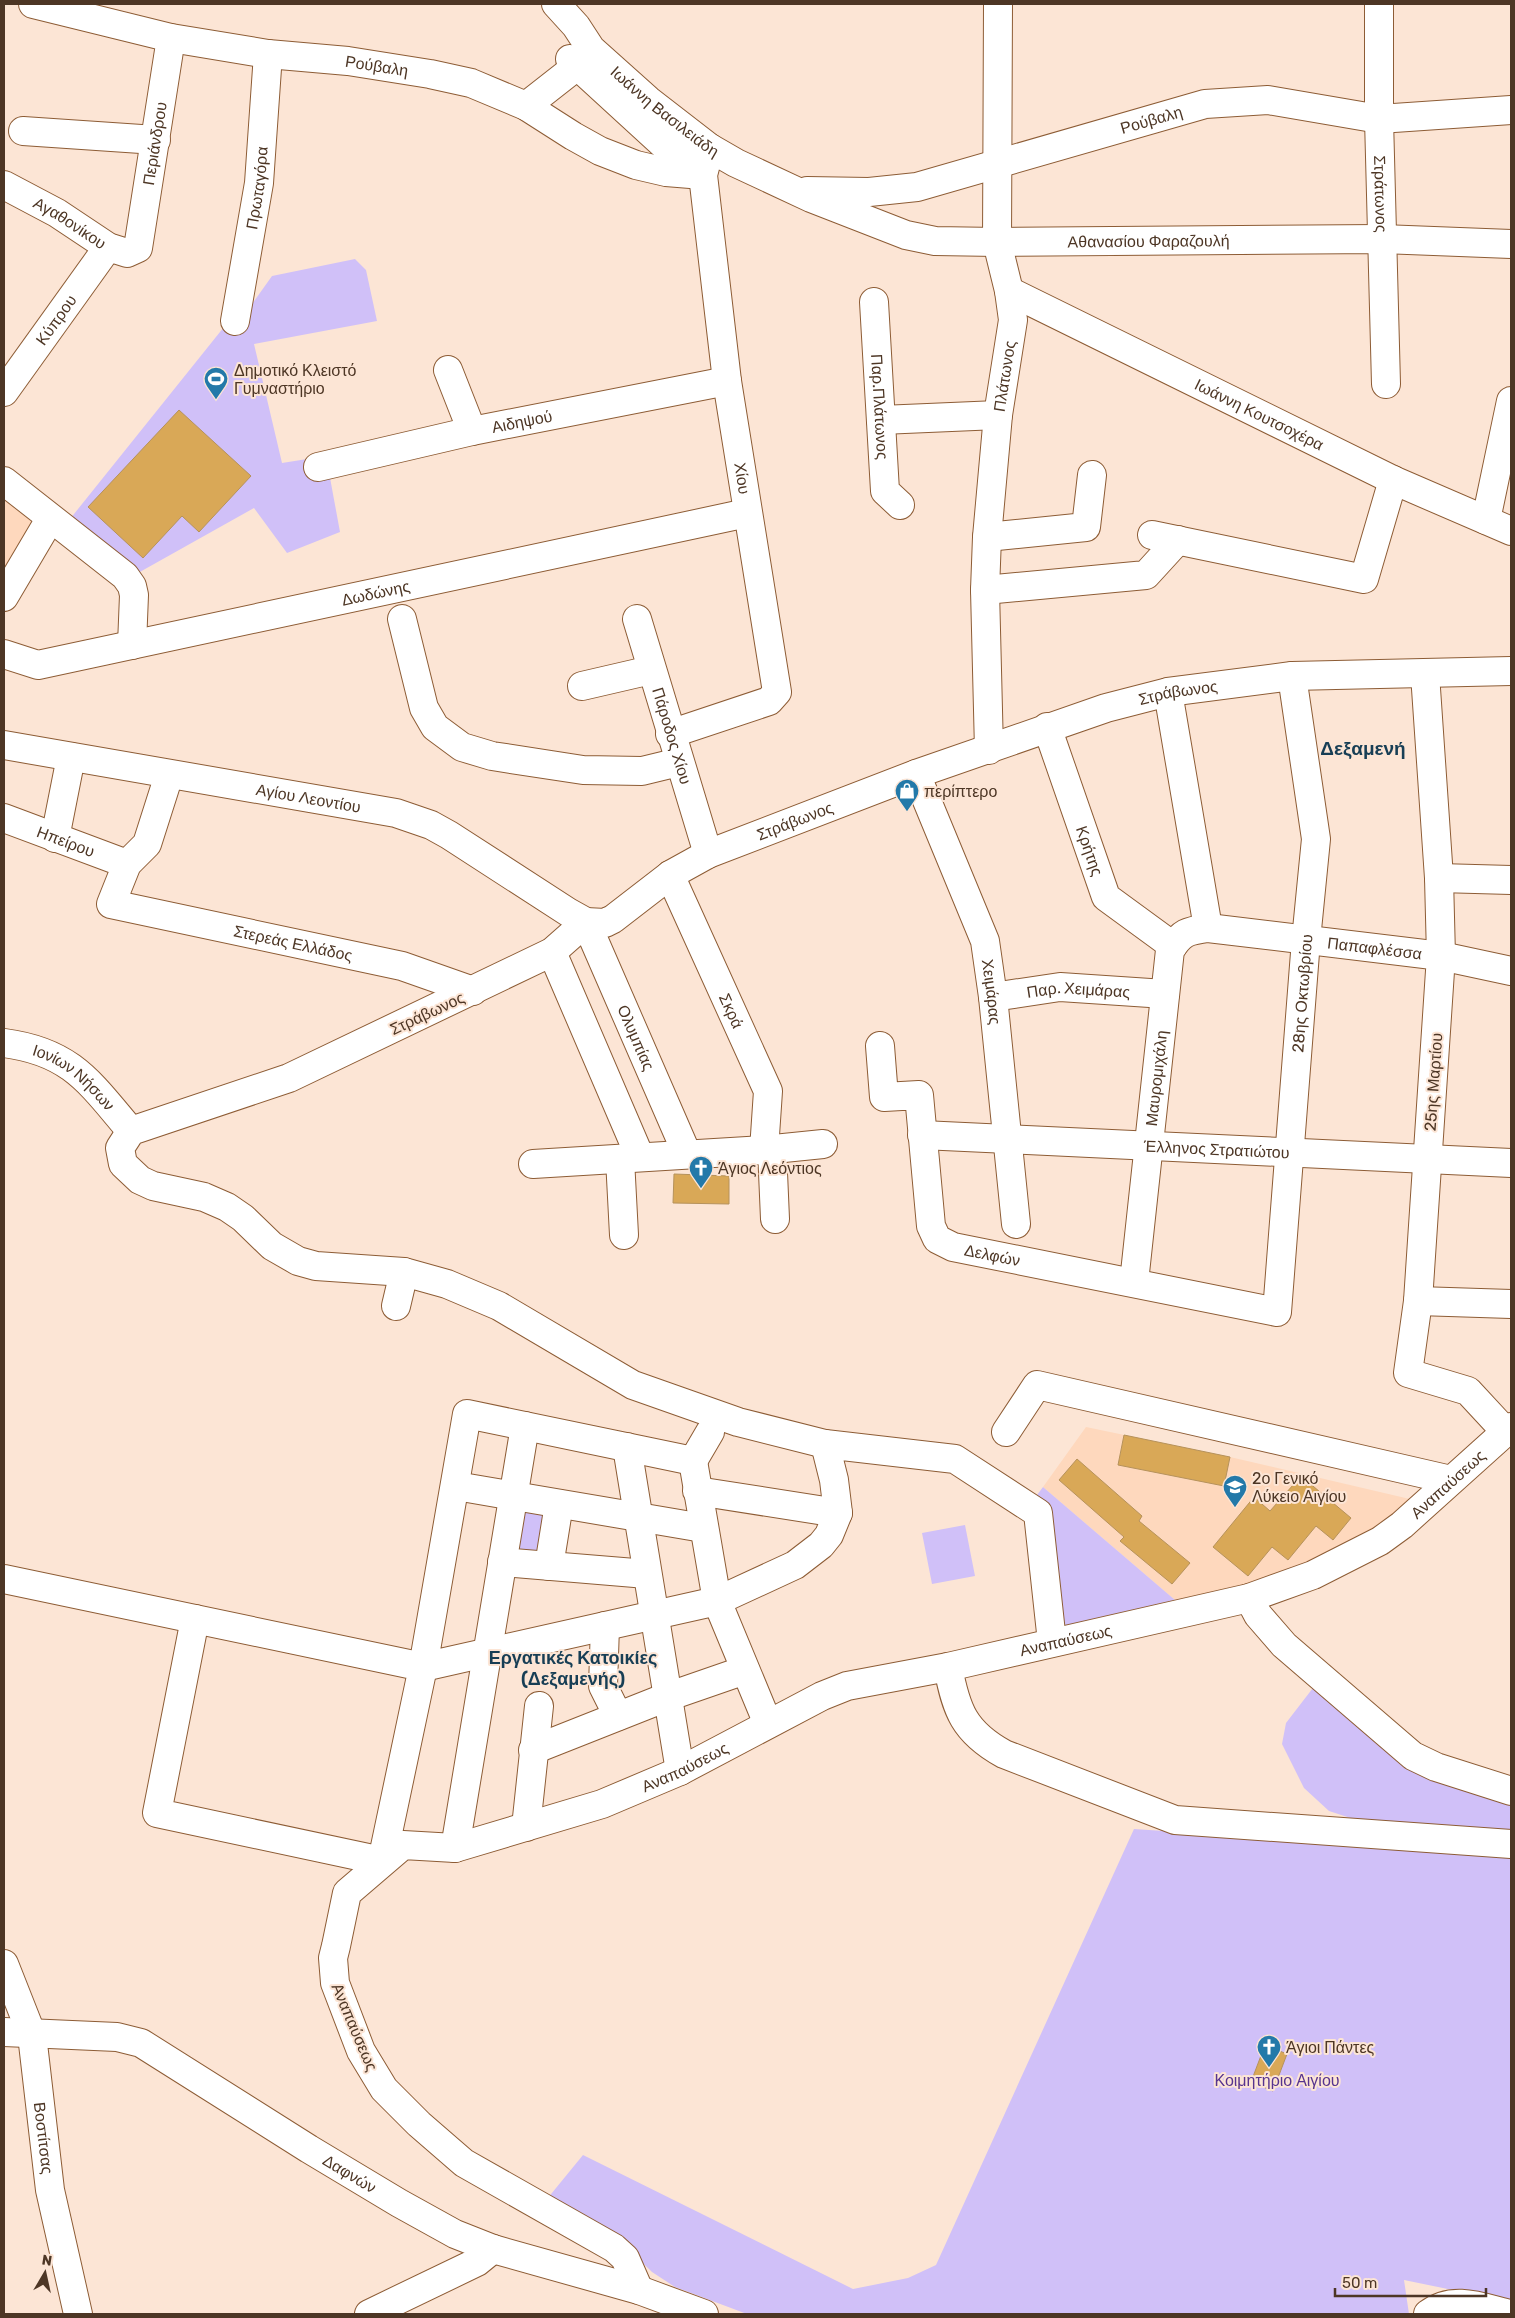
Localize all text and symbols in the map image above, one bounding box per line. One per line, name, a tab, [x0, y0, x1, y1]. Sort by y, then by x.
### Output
street label: Ρούβαλη	[344, 52, 410, 80]
street label: Ιωάννη Βασιλειάδη	[606, 62, 722, 161]
street label: Περιάνδρου	[139, 100, 171, 187]
street label: Ρούβαλη	[1118, 102, 1185, 138]
street label: Πρωταγόρα	[242, 146, 272, 231]
street label: Στράτωνος	[1370, 155, 1391, 233]
street label: Αγαθονίκου	[30, 193, 110, 253]
street label: Αθανασίου Φαραζουλή	[1067, 231, 1230, 251]
street label: Κύπρου	[32, 291, 81, 349]
street label: Πλάτωνος	[990, 339, 1020, 413]
street label: Παρ.Πλάτωνος	[867, 354, 892, 460]
place label: Δημοτικό Κλειστό Γυμναστήριο	[234, 361, 357, 398]
sports icon: Δημοτικό Κλειστό Γυμναστήριο	[203, 366, 229, 400]
street label: Ιωάννη Κουτσοχέρα	[1191, 375, 1327, 454]
street label: Αιδηψού	[490, 407, 554, 437]
street label: Χίου	[730, 461, 754, 496]
street label: Δωδώνης	[340, 577, 412, 610]
street label: Στράβωνος	[1136, 677, 1219, 709]
street label: Πάροδος Χίου	[648, 685, 695, 787]
district label: Δεξαμενή	[1320, 737, 1406, 760]
shop icon: περίπτερο	[894, 778, 920, 812]
street label: Αγίου Λεοντίου	[255, 780, 362, 817]
place label: περίπτερο	[924, 782, 997, 801]
street label: Στράβωνος	[754, 798, 836, 844]
street label: Ηπείρου	[34, 822, 97, 861]
street label: Κρήτης	[1072, 823, 1107, 879]
street label: Στερεάς Ελλάδος	[232, 921, 354, 965]
street label: 28ης Οκτωβρίου	[1288, 933, 1317, 1053]
street label: Παπαφλέσσα	[1326, 933, 1423, 964]
street label: Χειμάρας	[978, 958, 1005, 1026]
street label: Παρ. Χειμάρας	[1025, 978, 1131, 1002]
street label: Στράβωνος	[387, 988, 468, 1039]
street label: Σκρά	[715, 990, 747, 1031]
street label: Ολυμπίας	[613, 1002, 659, 1074]
street label: Μαυρομιχάλη	[1142, 1029, 1171, 1127]
street label: 25ης Μαρτίου	[1421, 1032, 1446, 1132]
street label: Ιονίων Νήσων	[30, 1040, 119, 1115]
street label: Έλληνος Στρατιώτου	[1142, 1137, 1290, 1162]
church icon: Άγιος Λεόντιος	[688, 1155, 714, 1189]
place label: Άγιος Λεόντιος	[718, 1159, 822, 1178]
street label: Δελφών	[963, 1241, 1022, 1270]
street label: Αναπαύσεως	[1407, 1446, 1489, 1523]
place label: 2ο Γενικό Λύκειο Αιγίου	[1252, 1469, 1346, 1506]
school or university icon: 2ο Γενικό Λύκειο Αιγίου	[1222, 1474, 1248, 1508]
street label: Αναπαύσεως	[1018, 1621, 1114, 1660]
district label: Εργατικές Κατοικίες (Δεξαμενής)	[489, 1647, 657, 1690]
street label: Αναπαύσεως	[639, 1738, 732, 1796]
street label: Αναπαύσεως	[327, 1980, 382, 2074]
church icon: Άγιοι Πάντες	[1256, 2034, 1282, 2068]
place label: Άγιοι Πάντες	[1286, 2038, 1375, 2057]
park label: Κοιμητήριο Αιγίου	[1214, 2071, 1340, 2090]
street label: Βοστίτσας	[30, 2101, 57, 2175]
street label: Δαφνών	[319, 2151, 380, 2197]
north arrow	[20, 2248, 70, 2298]
text: N	[41, 2251, 53, 2270]
scale bar	[1335, 2266, 1486, 2298]
text: 50 m	[1342, 2274, 1377, 2292]

